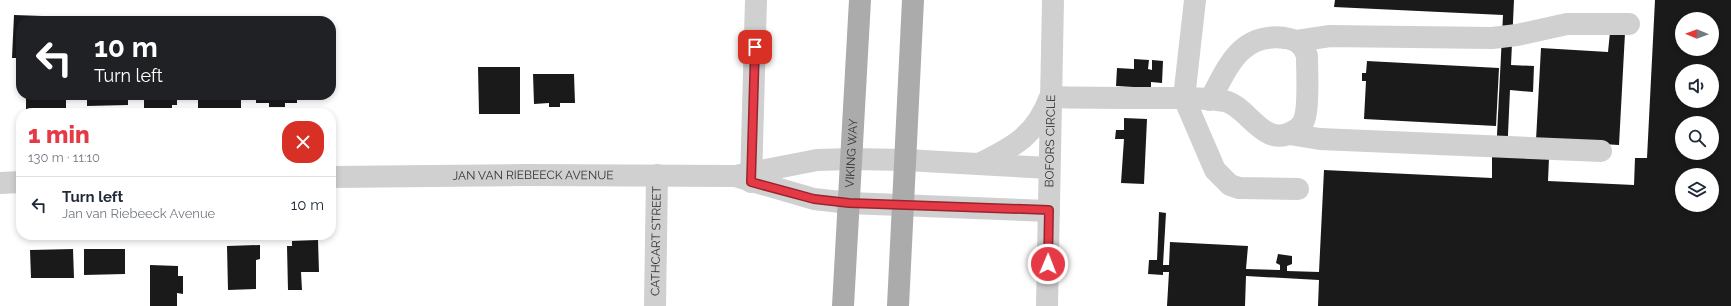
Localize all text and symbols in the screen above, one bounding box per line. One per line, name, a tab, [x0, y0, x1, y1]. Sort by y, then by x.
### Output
north arrow	[1675, 12, 1719, 56]
map controls	[1675, 12, 1719, 212]
pin	[738, 30, 772, 64]
text: 10 m	[94, 31, 158, 64]
icon: left	[28, 32, 80, 84]
icon: arrive	[744, 36, 766, 58]
button: sound	[1675, 64, 1719, 108]
text: Turn left	[94, 65, 163, 86]
street label: BOFORS CIRCLE	[1042, 95, 1058, 188]
button: search	[1675, 116, 1719, 160]
street label: VIKING WAY	[843, 118, 860, 188]
text: 1 min	[28, 120, 90, 149]
button: close	[282, 121, 324, 163]
text: 130 m · 11:10	[28, 150, 100, 165]
street label: JAN VAN RIEBEECK AVENUE	[452, 168, 614, 183]
button: layers	[1675, 168, 1719, 212]
street label: CATHCART STREET	[648, 185, 664, 296]
text: Turn left	[62, 188, 123, 206]
icon: left	[28, 194, 50, 216]
text: 10 m	[291, 196, 324, 214]
text: Jan van Riebeeck Avenue	[62, 206, 215, 221]
position arrow	[1027, 243, 1069, 285]

